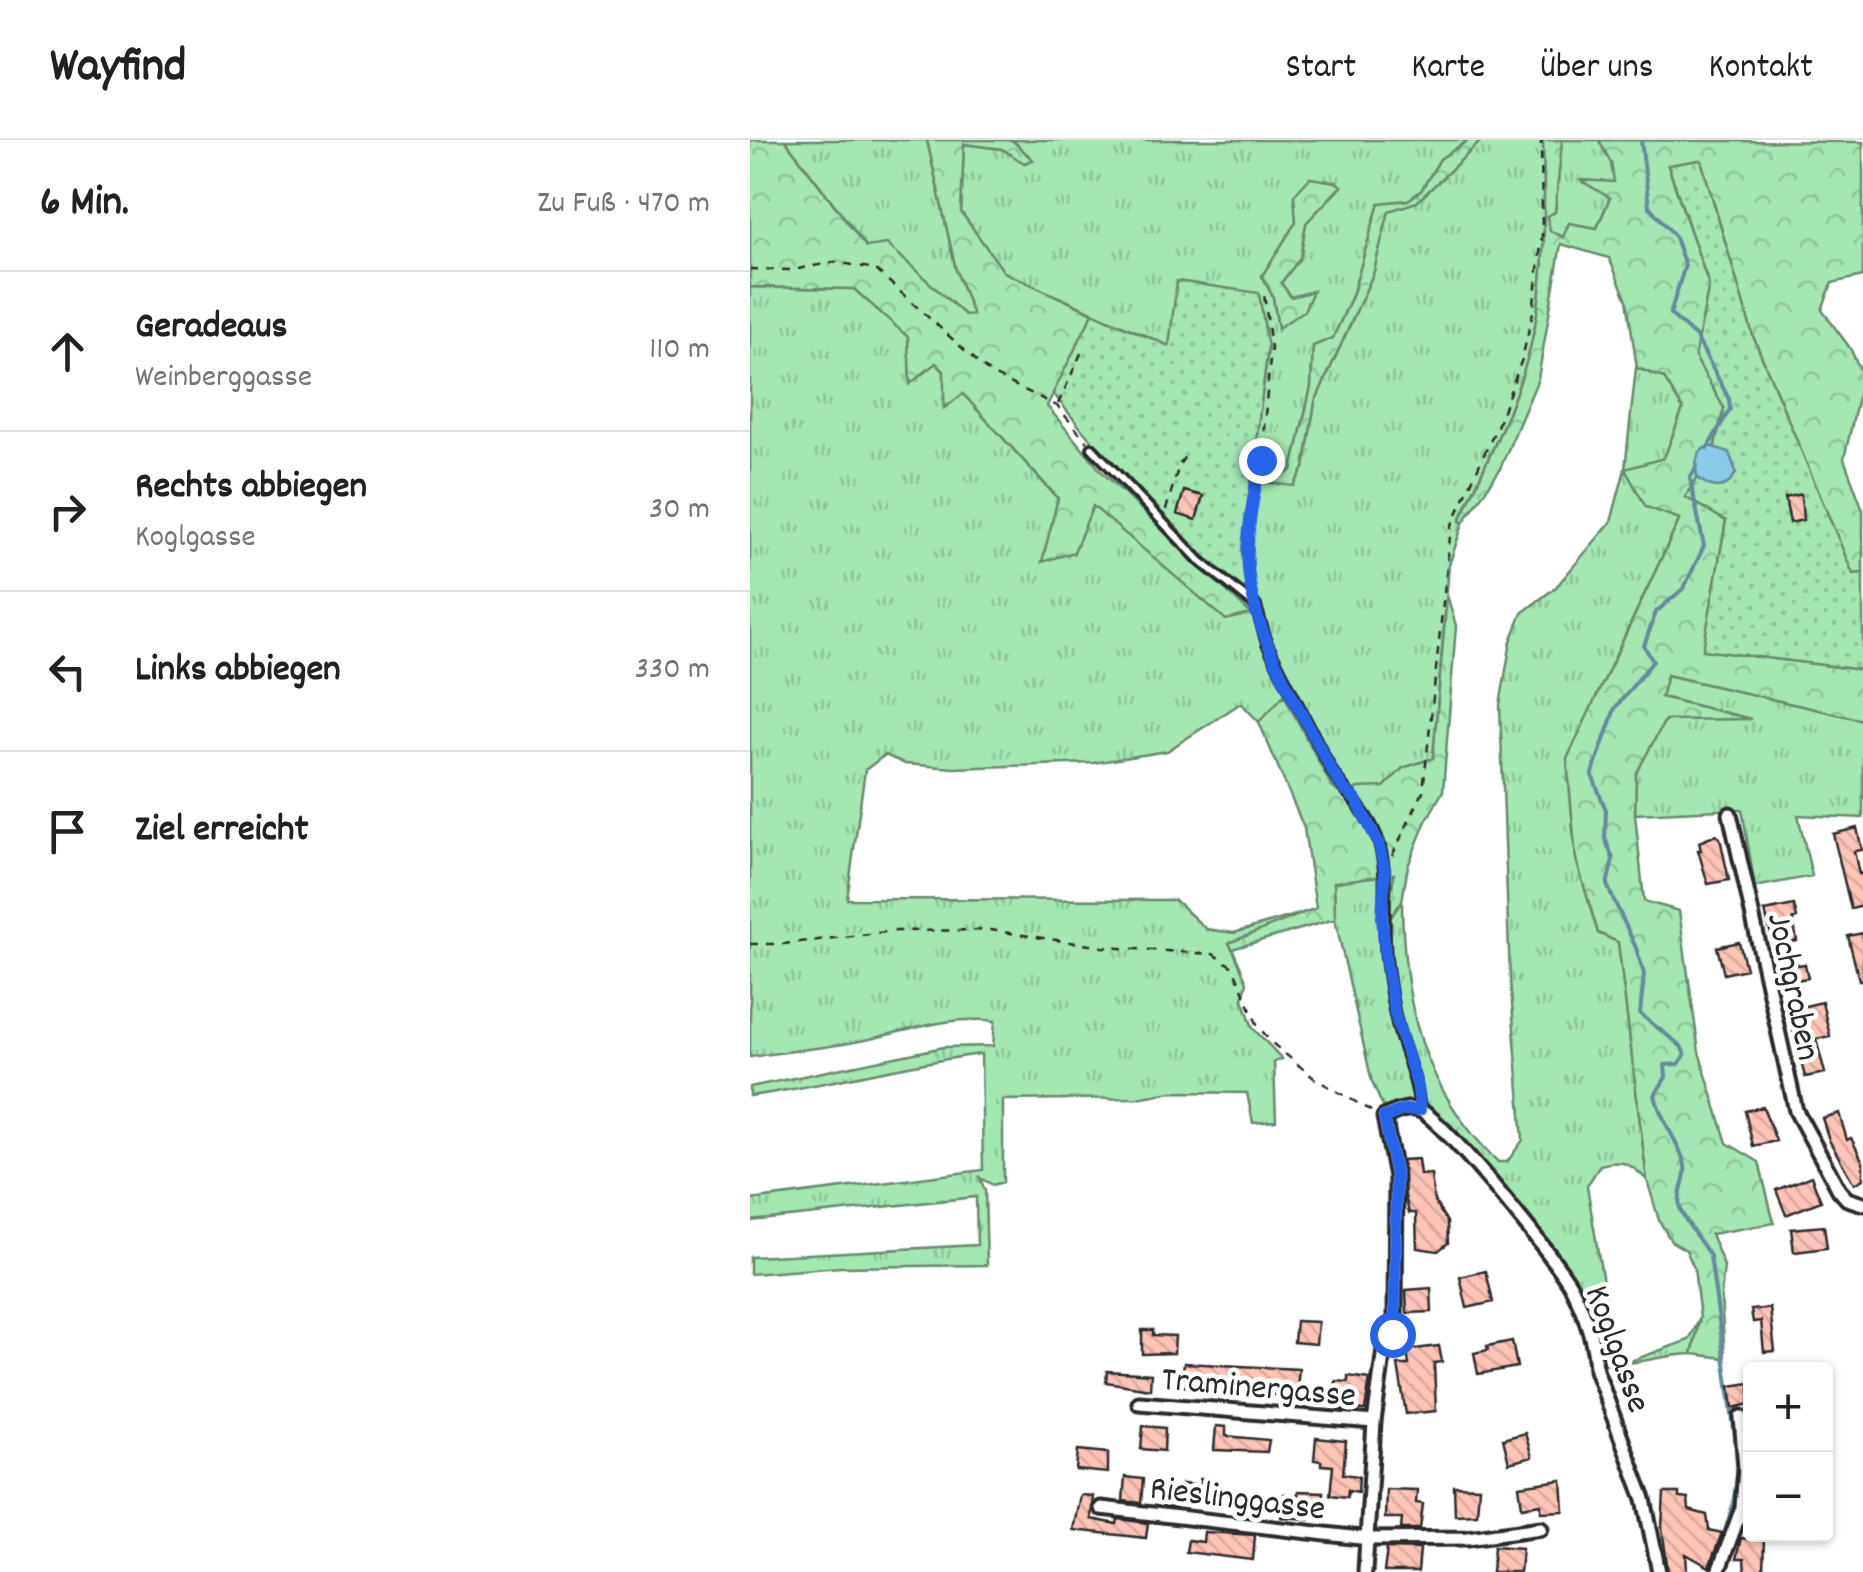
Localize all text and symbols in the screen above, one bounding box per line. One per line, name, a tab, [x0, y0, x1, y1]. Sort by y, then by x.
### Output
text: Wayfind	[50, 35, 186, 104]
text: Start	[1286, 44, 1356, 94]
text: Karte	[1411, 44, 1485, 94]
text: Über uns	[1540, 44, 1653, 94]
text: Kontakt	[1708, 44, 1813, 94]
text: 6 Min.	[40, 175, 129, 235]
text: Zu Fuß · 470 m	[537, 182, 710, 228]
text: Geradeaus	[135, 301, 288, 356]
icon: ahead	[40, 324, 95, 379]
text: 110 m	[649, 328, 710, 374]
text: Weinberggasse	[135, 356, 312, 402]
route end	[1239, 438, 1285, 484]
text: Rechts abbiegen	[135, 461, 367, 516]
icon: right	[40, 484, 95, 539]
text: 30 m	[649, 488, 710, 534]
text: Koglgasse	[135, 516, 256, 562]
icon: left	[40, 644, 95, 699]
text: Links abbiegen	[135, 644, 341, 699]
text: 330 m	[635, 648, 710, 694]
icon: arrive	[40, 804, 95, 859]
text: Ziel erreicht	[135, 804, 308, 859]
street label: Jochgraben	[1751, 909, 1831, 1066]
street label: Koglgasse	[1569, 1279, 1661, 1420]
route start	[1370, 1312, 1416, 1358]
street label: Traminergasse	[1159, 1357, 1358, 1423]
map controls	[1743, 1362, 1833, 1542]
button: +	[1743, 1362, 1833, 1452]
button: −	[1743, 1452, 1833, 1542]
street label: Rieslinggasse	[1147, 1465, 1328, 1537]

